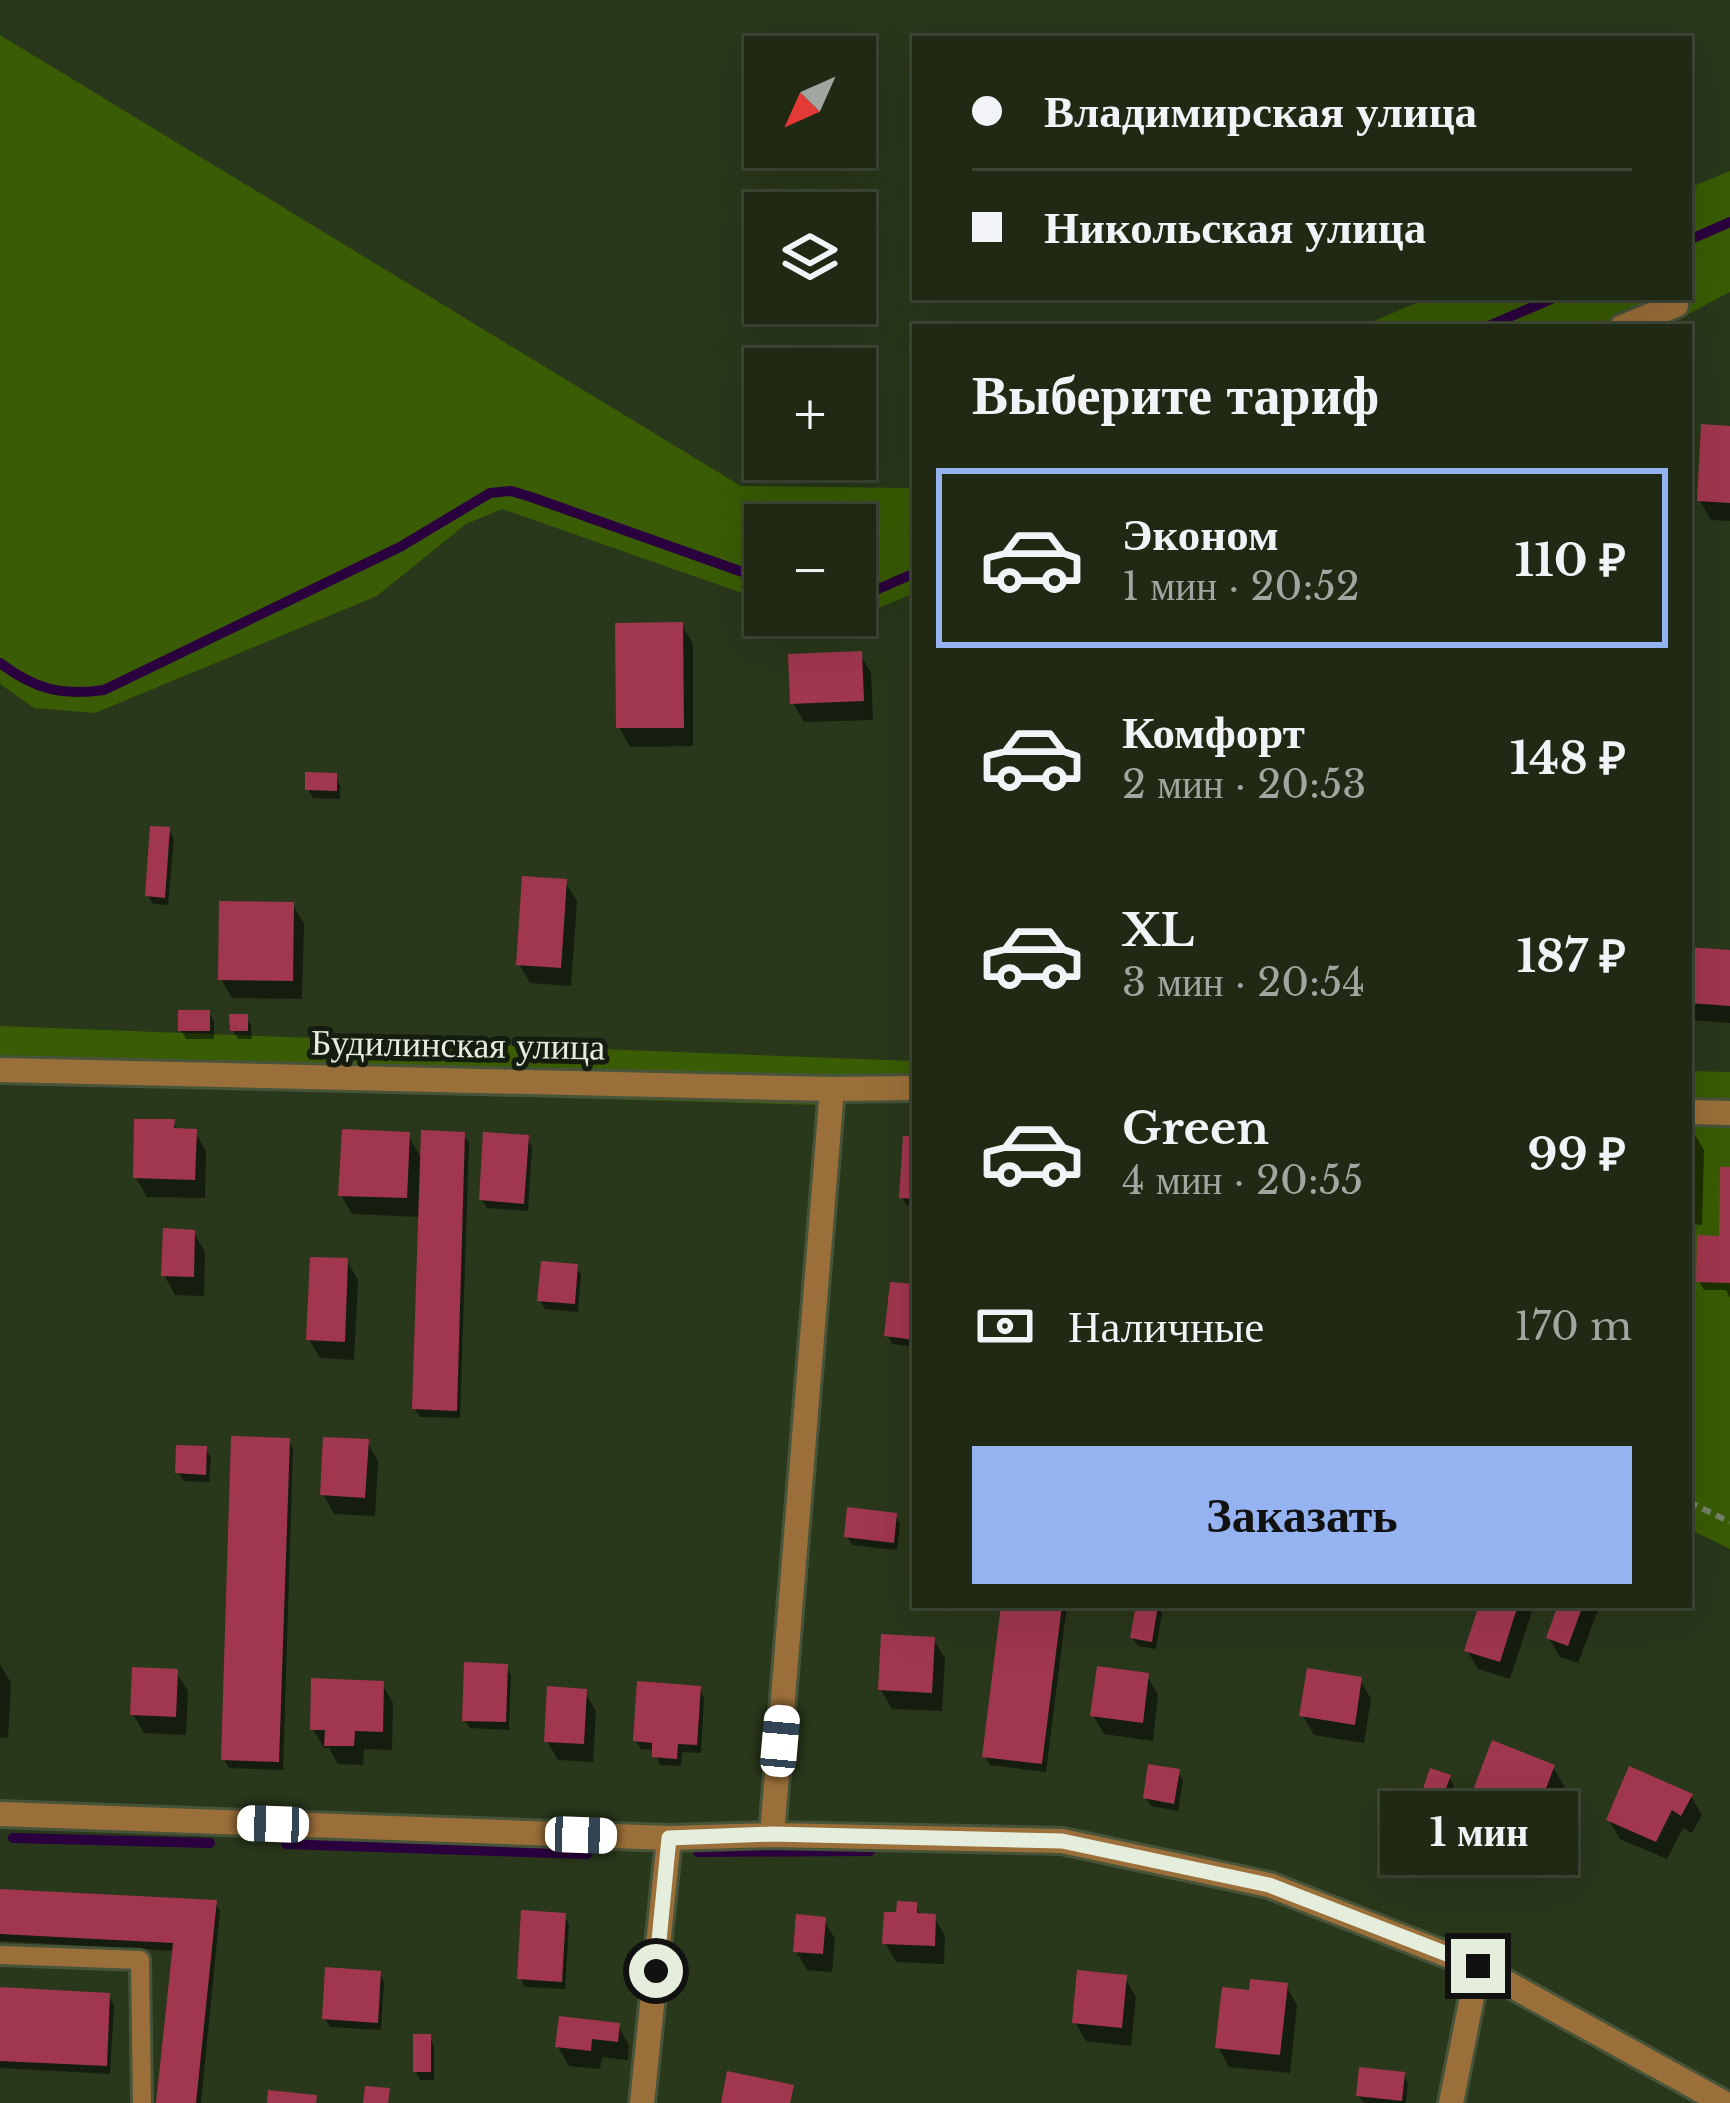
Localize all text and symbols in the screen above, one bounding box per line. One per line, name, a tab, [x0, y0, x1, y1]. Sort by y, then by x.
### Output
north arrow	[744, 36, 876, 168]
map controls	[744, 36, 876, 636]
text: Владимирская улица	[1044, 83, 1477, 139]
button: layers	[744, 192, 876, 324]
text: Никольская улица	[1044, 199, 1426, 255]
button: +	[744, 348, 876, 480]
text: Выберите тариф	[972, 362, 1379, 429]
button: −	[744, 504, 876, 636]
icon: car	[978, 504, 1086, 612]
text: Эконом	[1122, 506, 1279, 562]
text: 110 ₽	[1515, 532, 1626, 588]
text: 1 мин · 20:52	[1122, 562, 1360, 611]
icon: car	[978, 702, 1086, 810]
text: Комфорт	[1122, 704, 1305, 760]
text: 148 ₽	[1510, 730, 1626, 786]
text: 2 мин · 20:53	[1122, 760, 1366, 809]
icon: car	[978, 900, 1086, 1008]
text: XL	[1122, 902, 1194, 958]
text: 187 ₽	[1516, 928, 1626, 984]
text: 3 мин · 20:54	[1122, 958, 1365, 1007]
street label: Будилинская улица	[310, 1019, 606, 1070]
icon: car	[978, 1098, 1086, 1206]
text: Green	[1122, 1100, 1269, 1156]
text: 99 ₽	[1527, 1126, 1626, 1182]
text: 4 мин · 20:55	[1122, 1156, 1363, 1205]
icon: cash	[972, 1293, 1038, 1359]
text: Наличные	[1068, 1298, 1264, 1354]
text: 170 m	[1514, 1302, 1632, 1351]
button: Заказать	[972, 1446, 1632, 1584]
car	[759, 1704, 801, 1778]
callout: 1 мин	[1379, 1792, 1577, 1876]
car	[236, 1805, 310, 1843]
text: 1 мин	[1430, 1808, 1528, 1857]
car	[544, 1816, 618, 1854]
route end	[1451, 1939, 1505, 1993]
route start	[629, 1944, 683, 1998]

